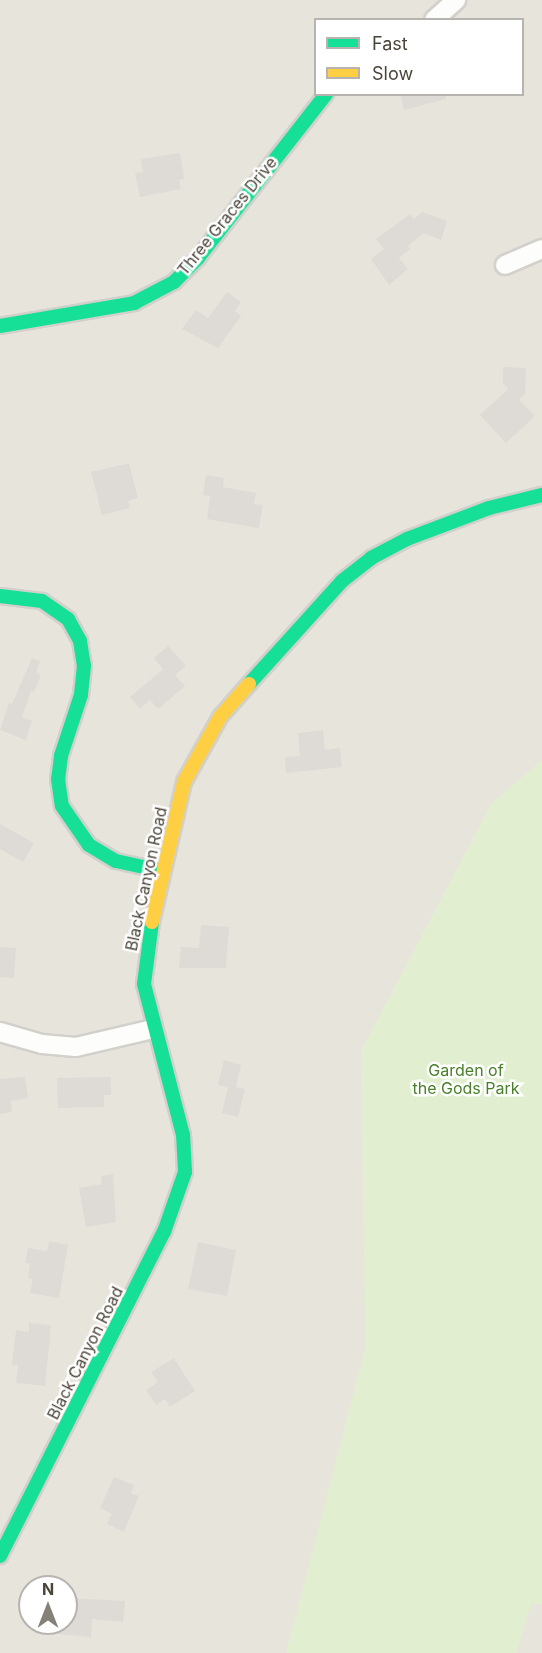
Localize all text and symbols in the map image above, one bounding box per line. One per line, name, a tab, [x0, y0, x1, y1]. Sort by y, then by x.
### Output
legend	[314, 18, 524, 96]
text: Fast	[372, 33, 408, 54]
text: Slow	[372, 63, 413, 84]
street label: Three Graces Drive	[173, 153, 281, 279]
street label: Black Canyon Road	[121, 805, 171, 953]
park label: Garden of the Gods Park	[412, 1060, 520, 1098]
street label: Black Canyon Road	[43, 1283, 127, 1423]
north arrow	[18, 1575, 78, 1635]
text: N	[42, 1579, 54, 1599]

